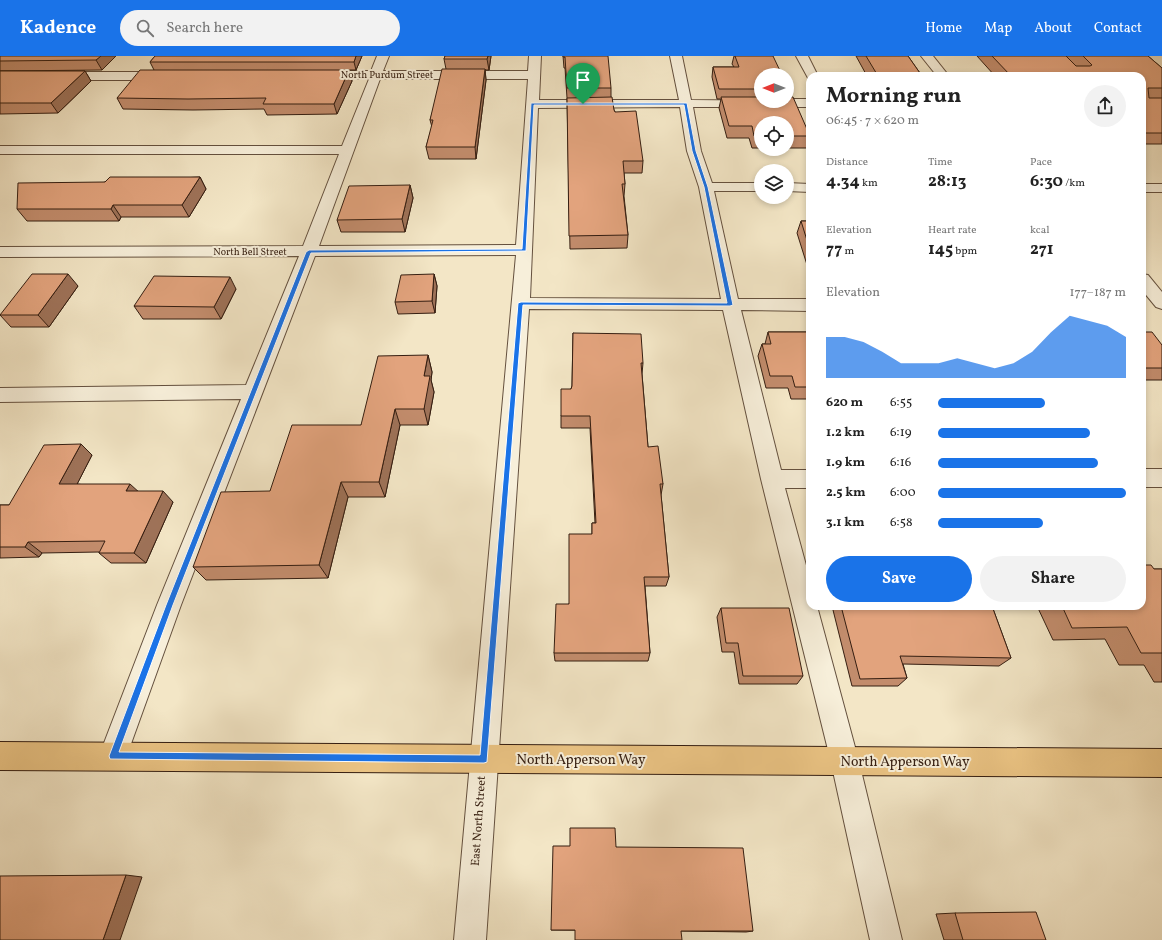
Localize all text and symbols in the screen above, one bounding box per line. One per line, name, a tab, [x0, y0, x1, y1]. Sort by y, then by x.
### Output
search box	[120, 10, 400, 46]
text: Kadence	[20, 15, 96, 41]
icon: search	[134, 17, 156, 39]
text: Search here	[166, 18, 243, 39]
text: Home	[925, 19, 962, 38]
text: Map	[984, 19, 1012, 38]
text: About	[1034, 19, 1072, 38]
text: Contact	[1094, 19, 1142, 38]
pin	[566, 63, 600, 104]
street label: North Purdum Street	[341, 68, 434, 82]
north arrow	[754, 68, 794, 108]
map controls	[754, 68, 794, 204]
icon: arrive	[572, 69, 594, 91]
text: Morning run	[826, 81, 961, 112]
button: share	[1084, 85, 1126, 127]
text: 06:45 · 7 × 620 m	[826, 112, 919, 130]
button: locate	[754, 116, 794, 156]
text: Distance	[826, 155, 868, 170]
text: Time	[928, 155, 952, 170]
text: Pace	[1030, 155, 1052, 170]
button: layers	[754, 164, 794, 204]
text: 4.34	[826, 170, 860, 193]
text: 28:13	[928, 170, 966, 193]
text: 6:30	[1030, 170, 1063, 193]
text: km	[860, 176, 878, 191]
text: /km	[1063, 176, 1085, 191]
text: Elevation	[826, 223, 872, 238]
text: Heart rate	[928, 223, 977, 238]
text: kcal	[1030, 223, 1050, 238]
text: 77	[826, 238, 842, 261]
text: 145	[928, 238, 953, 261]
text: 271	[1030, 238, 1054, 261]
text: m	[842, 244, 854, 259]
text: bpm	[953, 244, 977, 259]
street label: North Bell Street	[213, 245, 287, 259]
text: Elevation	[826, 284, 880, 302]
text: 177–187 m	[1069, 284, 1126, 302]
text: 620 m	[826, 394, 863, 412]
text: 6:55	[890, 394, 912, 412]
text: 1.2 km	[826, 424, 865, 442]
text: 6:19	[890, 424, 911, 442]
text: 1.9 km	[826, 454, 865, 472]
text: 6:16	[890, 454, 911, 472]
text: 2.5 km	[826, 484, 866, 502]
text: 6:00	[890, 484, 916, 502]
text: 3.1 km	[826, 514, 865, 532]
text: 6:58	[890, 514, 913, 532]
button: Save	[826, 556, 972, 602]
button: Share	[980, 556, 1126, 602]
street label: North Apperson Way	[517, 751, 646, 770]
street label: North Apperson Way	[841, 753, 970, 772]
street label: East North Street	[468, 775, 490, 867]

